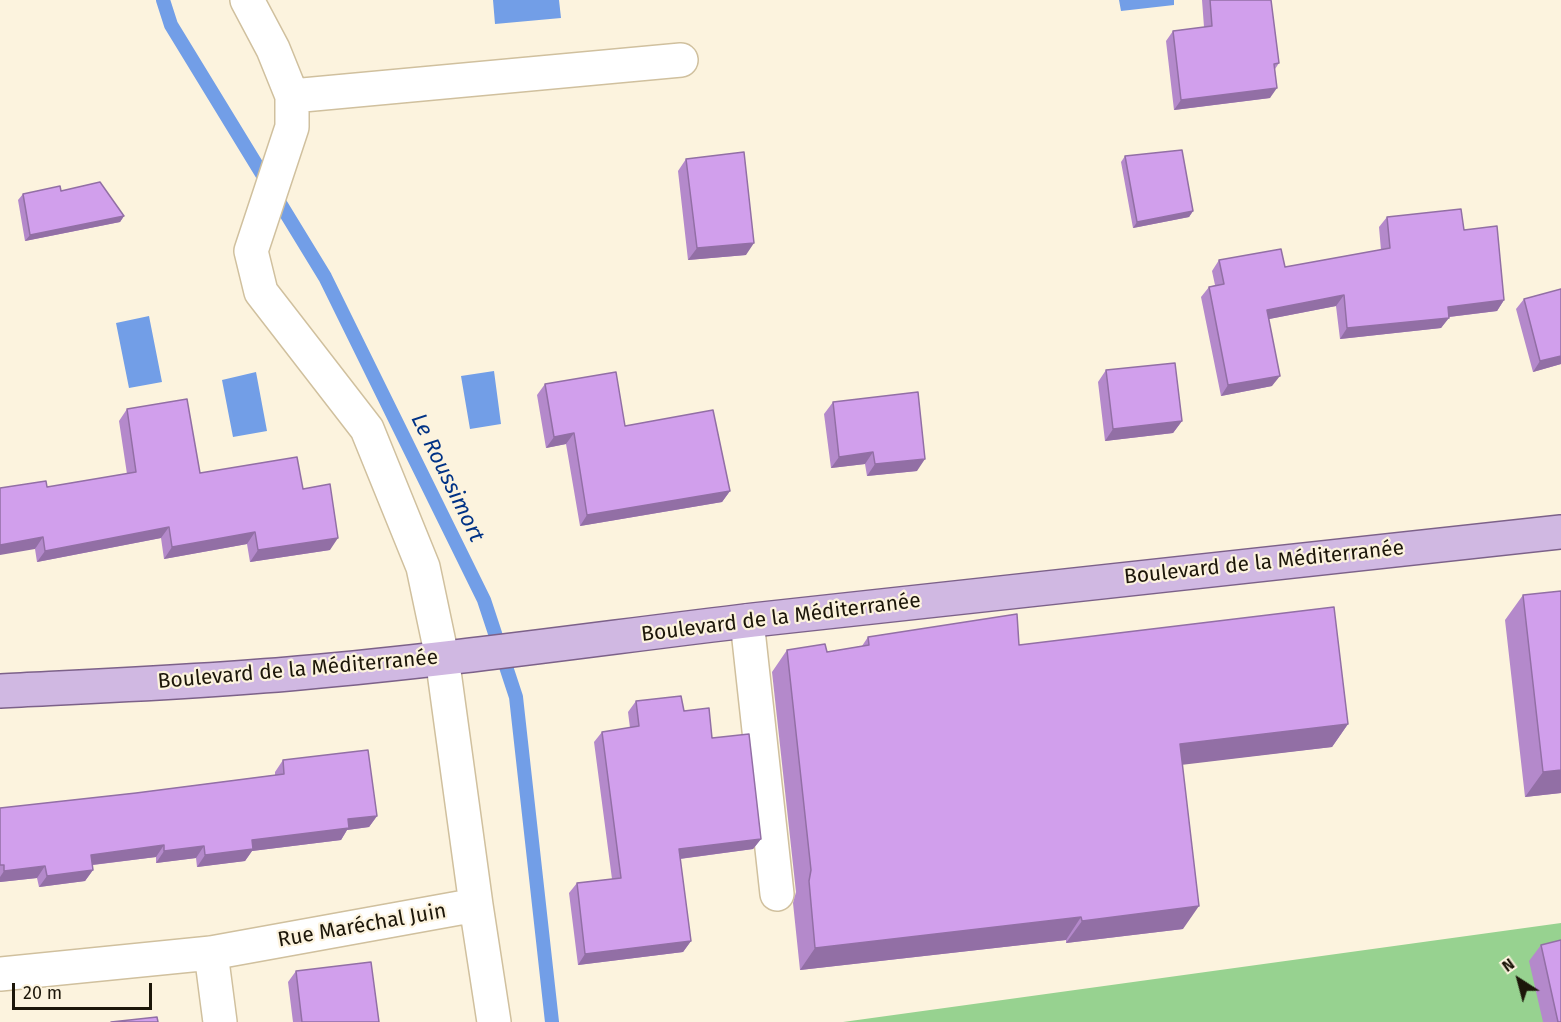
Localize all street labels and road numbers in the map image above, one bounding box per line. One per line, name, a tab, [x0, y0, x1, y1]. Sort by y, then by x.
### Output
street label: Boulevard de la Méditerranée	[1123, 536, 1405, 590]
street label: Boulevard de la Méditerranée	[640, 588, 922, 648]
street label: Boulevard de la Méditerranée	[157, 645, 439, 695]
street label: Rue Maréchal Juin	[276, 899, 448, 953]

